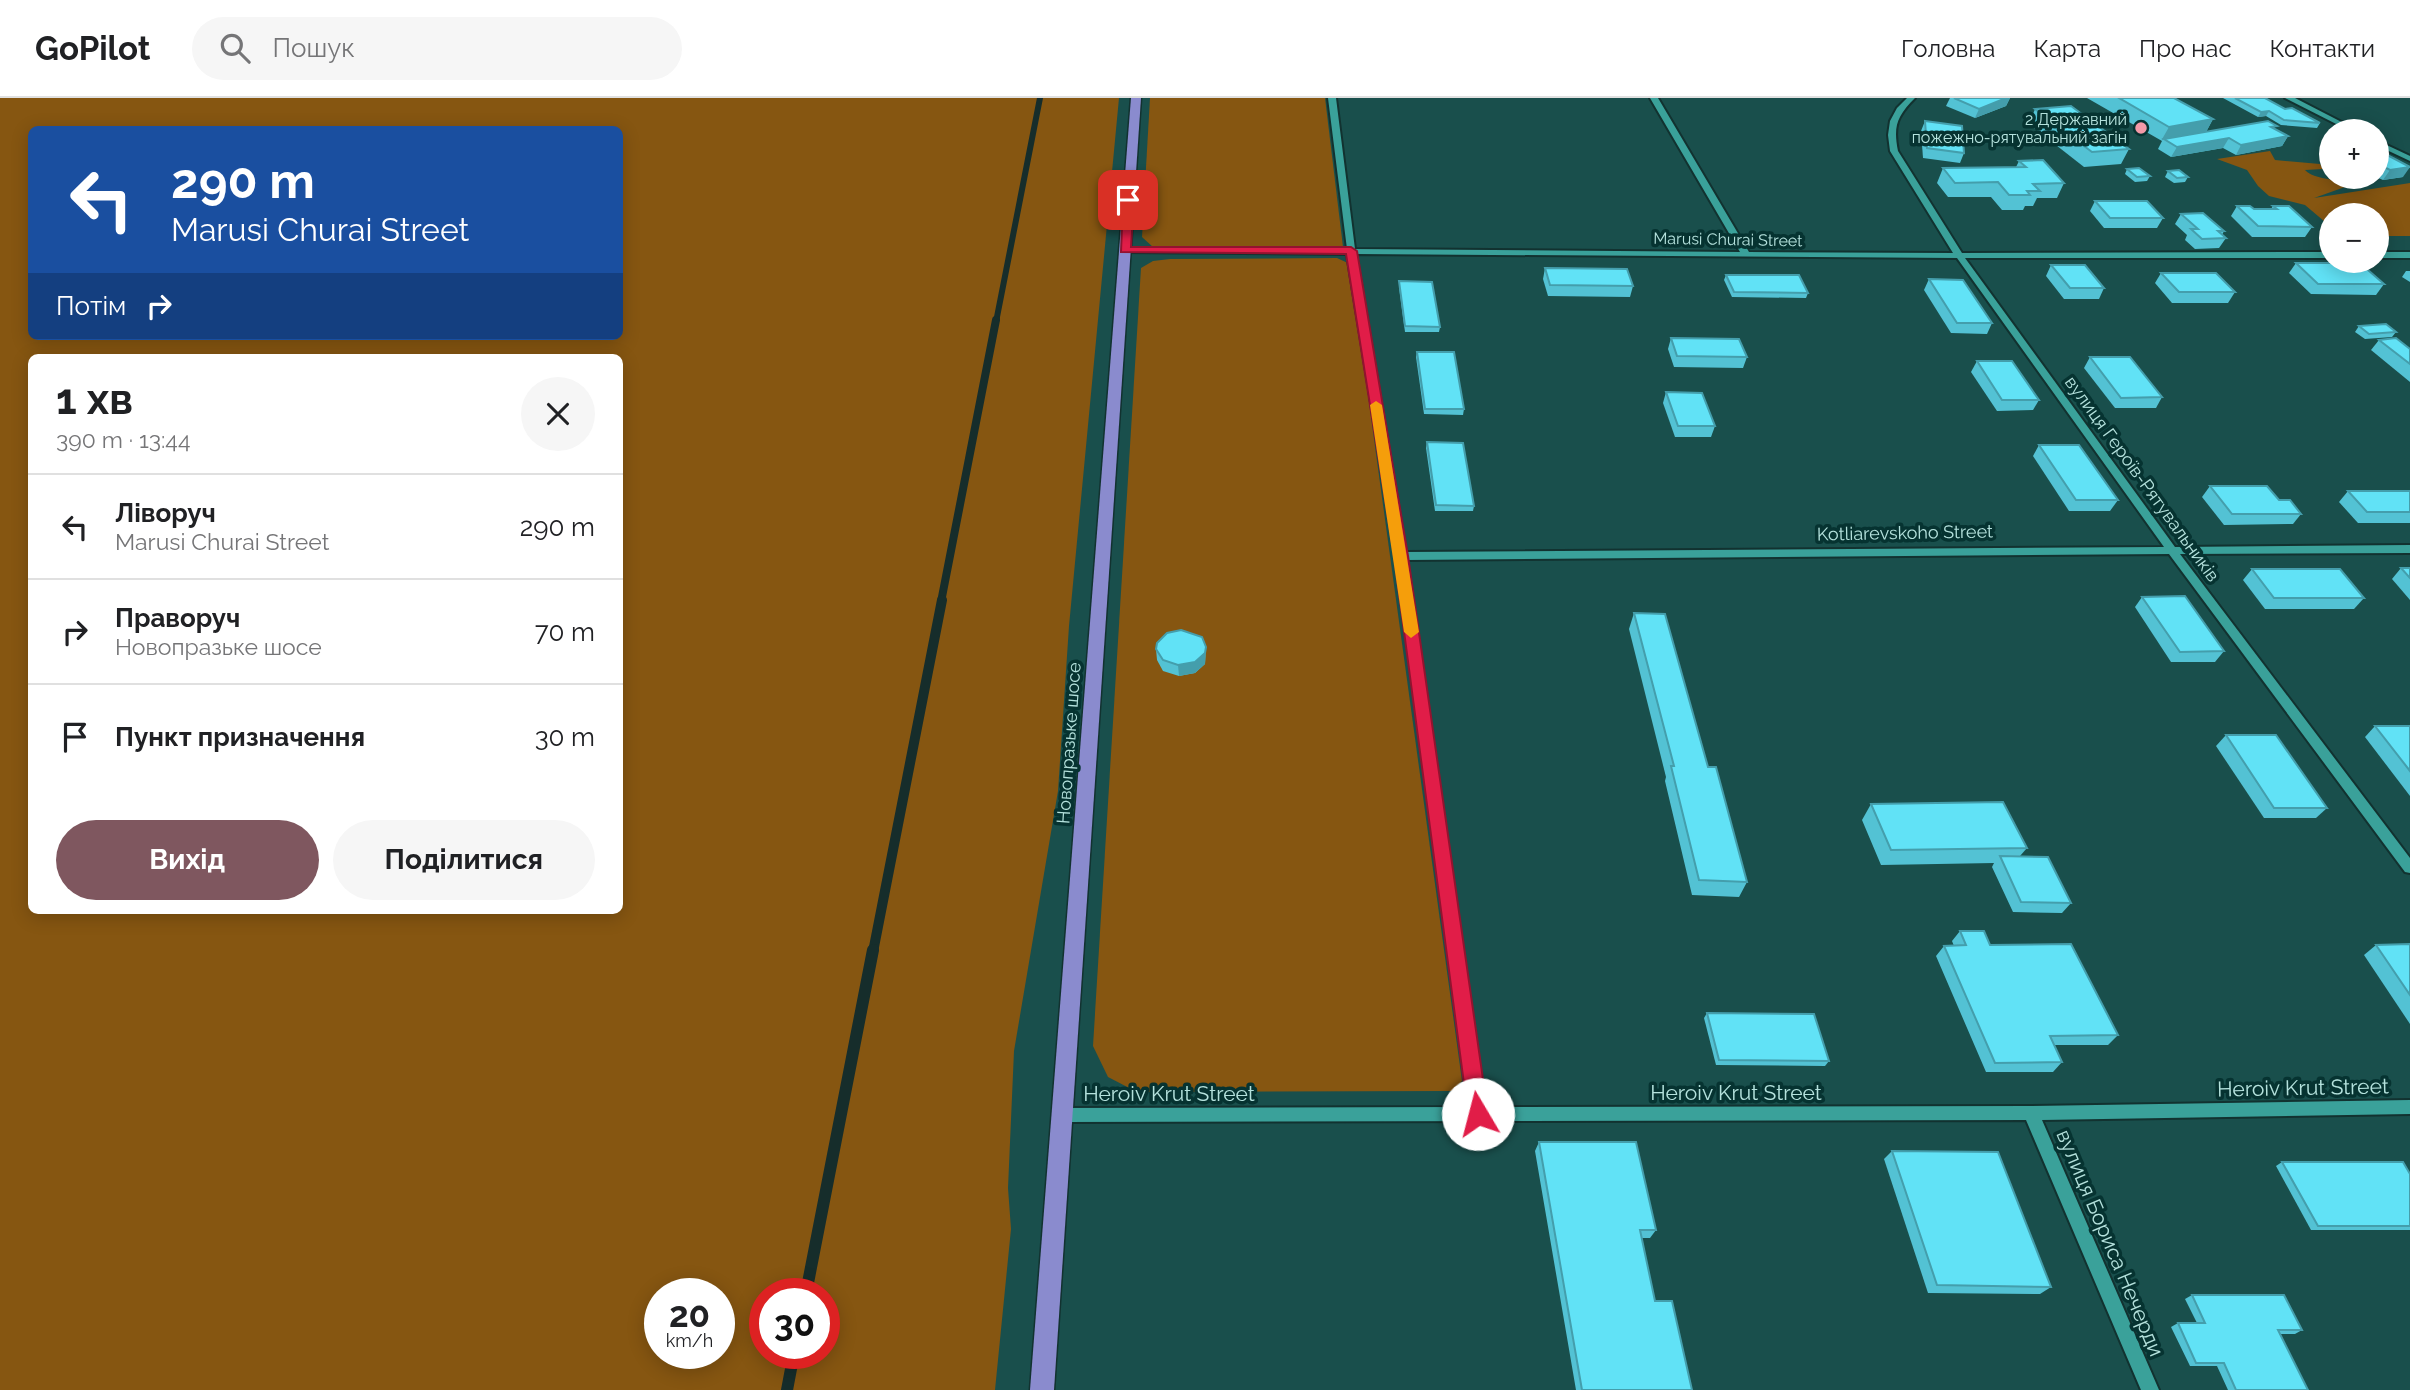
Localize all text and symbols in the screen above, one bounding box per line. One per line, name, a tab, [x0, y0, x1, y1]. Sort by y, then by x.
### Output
search box	[192, 17, 682, 80]
text: GoPilot	[35, 29, 150, 68]
icon: search	[216, 29, 254, 67]
text: Пошук	[272, 33, 355, 63]
text: Головна	[1901, 34, 1995, 63]
text: Карта	[2033, 34, 2101, 63]
text: Про нас	[2139, 34, 2232, 63]
text: Контакти	[2270, 34, 2375, 63]
place label: 2 Державний пожежно-рятувальний загін	[1912, 110, 2127, 147]
map controls	[2319, 119, 2389, 273]
button: +	[2319, 119, 2389, 189]
marker: 2 Державний пожежно-рятувальний загін	[2133, 120, 2149, 136]
text: 290 m	[171, 152, 315, 209]
icon: left	[56, 154, 147, 245]
pin	[1098, 170, 1158, 230]
icon: arrive	[1109, 181, 1147, 219]
button: −	[2319, 203, 2389, 273]
text: Marusi Churai Street	[171, 211, 469, 248]
street label: Marusi Churai Street	[1653, 229, 1803, 250]
icon: right	[140, 287, 178, 325]
text: Потім	[56, 291, 126, 321]
street label: вулиця Героїв-Рятувальників	[2061, 372, 2224, 586]
text: 1 хв	[56, 375, 133, 424]
button: close	[521, 377, 595, 451]
text: 390 m · 13:44	[56, 426, 190, 453]
text: Ліворуч	[115, 498, 216, 528]
icon: left	[56, 508, 94, 546]
text: 290 m	[520, 512, 595, 542]
street label: Kotliarevskoho Street	[1817, 520, 1993, 545]
text: Marusi Churai Street	[115, 528, 329, 555]
text: Праворуч	[115, 603, 240, 633]
icon: right	[56, 613, 94, 651]
text: 70 m	[535, 617, 595, 647]
text: Новопразьке шосе	[115, 633, 322, 660]
street label: Новопразьке шосе	[1052, 661, 1085, 824]
icon: arrive	[56, 718, 94, 756]
text: Пункт призначення	[115, 722, 365, 752]
text: 30 m	[535, 722, 595, 752]
button: Вихід	[56, 820, 319, 900]
button: Поділитися	[333, 820, 595, 900]
street label: Heroiv Krut Street	[2217, 1074, 2389, 1101]
position arrow	[1441, 1077, 1515, 1151]
street label: Heroiv Krut Street	[1650, 1080, 1822, 1105]
street label: Heroiv Krut Street	[1083, 1081, 1255, 1106]
street label: вулиця Бориса Нечерди	[2051, 1126, 2170, 1360]
speed limit sign: 30	[749, 1278, 840, 1369]
text: 20	[669, 1294, 710, 1335]
text: km/h	[666, 1330, 713, 1351]

